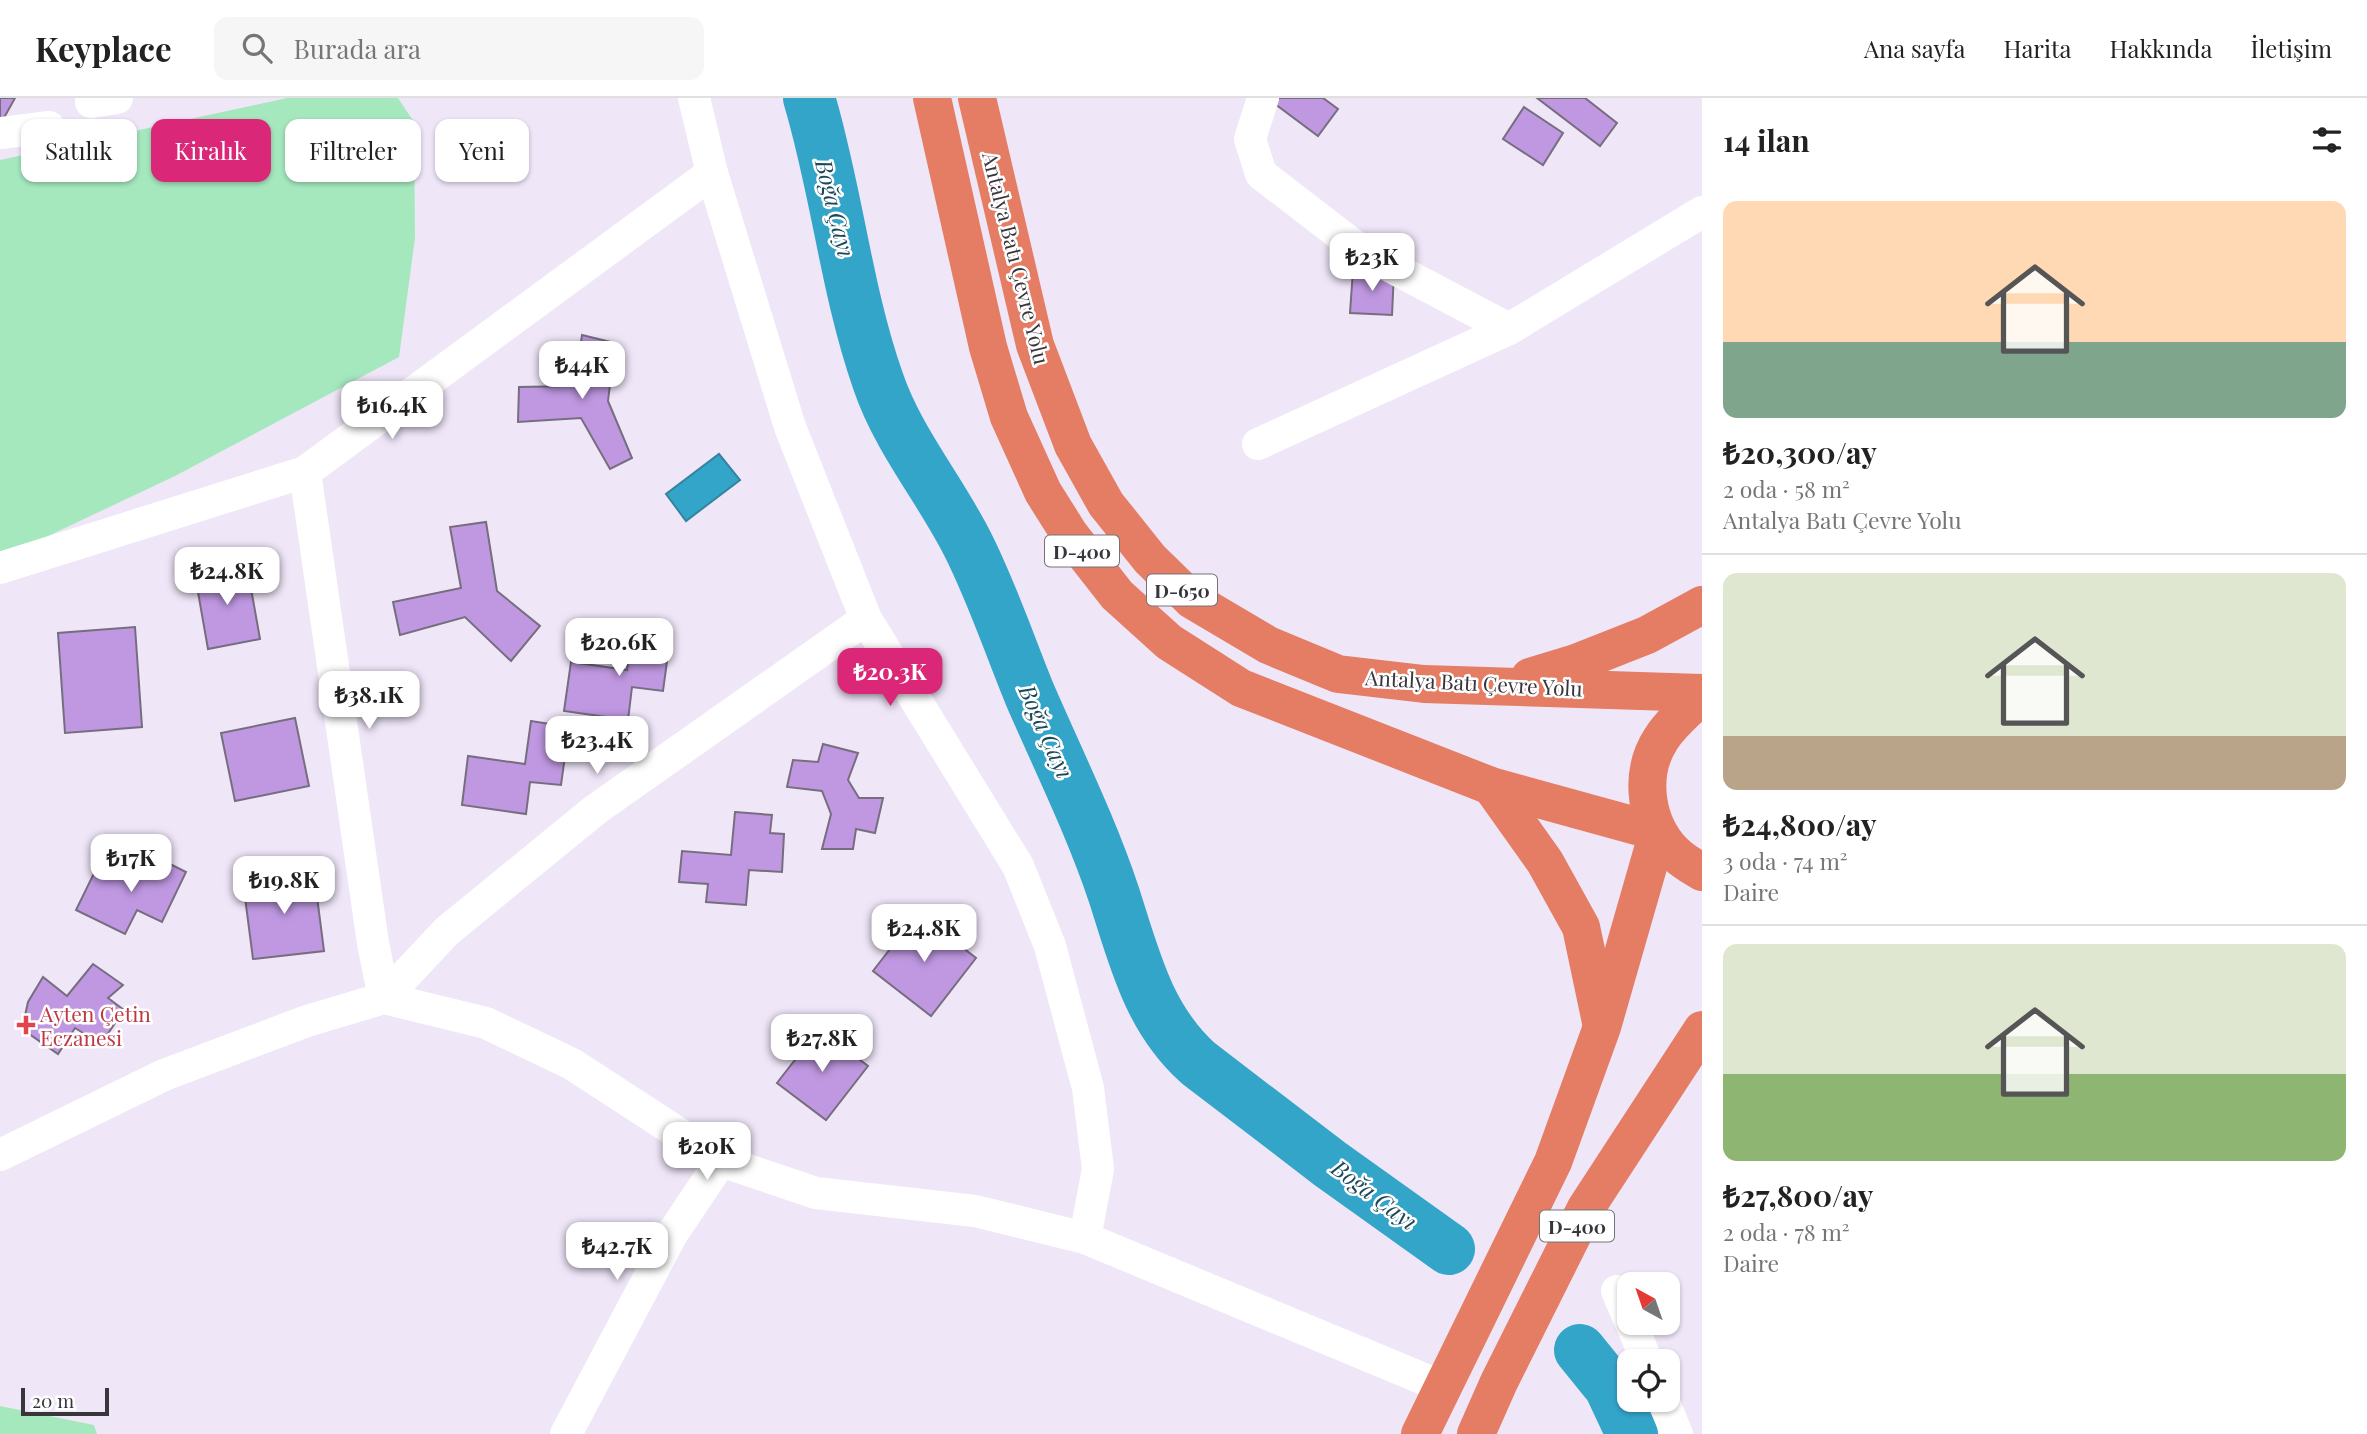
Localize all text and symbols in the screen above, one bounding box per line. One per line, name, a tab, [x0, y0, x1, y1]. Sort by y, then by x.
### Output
search box	[214, 17, 704, 80]
text: Keyplace	[35, 26, 172, 70]
icon: search	[238, 29, 276, 67]
text: Burada ara	[294, 31, 421, 66]
text: Ana sayfa	[1864, 32, 1965, 64]
text: Harita	[2003, 32, 2072, 64]
text: Hakkında	[2110, 32, 2212, 64]
text: İletişim	[2250, 32, 2332, 64]
chip: Satılık	[21, 119, 137, 182]
chip: Kiralık	[151, 119, 271, 182]
chip: Filtreler	[285, 119, 421, 182]
chip: Yeni	[435, 119, 529, 182]
text: 14 ilan	[1723, 120, 1810, 160]
icon: filters	[2308, 121, 2346, 159]
street label: Antalya Batı Çevre Yolu	[977, 148, 1057, 367]
water label: Boğa Çayı	[809, 155, 863, 260]
pin: ₺23K	[1331, 234, 1413, 293]
text: ₺23K	[1346, 240, 1398, 271]
icon: home	[1972, 246, 2098, 372]
pin: ₺44K	[541, 342, 623, 401]
text: ₺44K	[555, 348, 609, 379]
pin: ₺16.4K	[335, 382, 449, 441]
text: ₺16.4K	[357, 388, 427, 419]
text: ₺20,300/ay	[1723, 432, 1877, 472]
text: 2 oda · 58 m²	[1723, 473, 1850, 504]
text: Antalya Batı Çevre Yolu	[1723, 504, 1962, 535]
road number: D-400	[1045, 535, 1119, 566]
pin: ₺24.8K	[170, 547, 284, 607]
text: ₺24.8K	[191, 554, 263, 585]
road number: D-650	[1147, 575, 1217, 606]
pin: ₺20.6K	[562, 618, 676, 678]
icon: home	[1972, 618, 2098, 744]
text: ₺20.6K	[581, 625, 657, 656]
pin: ₺20.3K	[833, 648, 947, 708]
text: ₺20.3K	[853, 655, 927, 686]
street label: Antalya Batı Çevre Yolu	[1364, 662, 1583, 702]
pin: ₺38.1K	[312, 672, 426, 731]
text: ₺38.1K	[335, 678, 403, 709]
water label: Boğa Çayı	[1012, 678, 1081, 783]
pin: ₺23.4K	[540, 716, 654, 776]
text: ₺23.4K	[561, 723, 633, 754]
text: ₺24,800/ay	[1723, 804, 1877, 844]
pin: ₺17K	[90, 834, 172, 894]
text: ₺17K	[107, 841, 155, 872]
text: 3 oda · 74 m²	[1723, 845, 1848, 876]
pin: ₺19.8K	[227, 856, 341, 916]
text: ₺19.8K	[249, 863, 319, 894]
text: Daire	[1723, 876, 1779, 907]
pin: ₺24.8K	[867, 904, 981, 964]
text: ₺24.8K	[888, 911, 960, 942]
icon: home	[1972, 989, 2098, 1115]
place label: Ayten Çetin Eczanesi	[39, 999, 151, 1051]
pin: ₺27.8K	[765, 1014, 879, 1074]
marker: Ayten Çetin Eczanesi	[18, 1017, 34, 1033]
text: ₺27.8K	[787, 1021, 857, 1052]
pin: ₺20K	[666, 1122, 748, 1182]
text: ₺20K	[679, 1129, 735, 1160]
water label: Boğa Çayı	[1325, 1151, 1424, 1236]
text: ₺27,800/ay	[1723, 1175, 1873, 1215]
road number: D-400	[1540, 1210, 1614, 1242]
text: 2 oda · 78 m²	[1723, 1216, 1850, 1247]
pin: ₺42.7K	[560, 1222, 674, 1282]
text: ₺42.7K	[582, 1229, 652, 1260]
text: Daire	[1723, 1247, 1779, 1278]
north arrow	[1617, 1272, 1680, 1335]
map controls	[1617, 1272, 1680, 1412]
button: locate	[1617, 1349, 1680, 1412]
scale bar	[21, 1385, 108, 1417]
text: 20 m	[32, 1387, 74, 1413]

